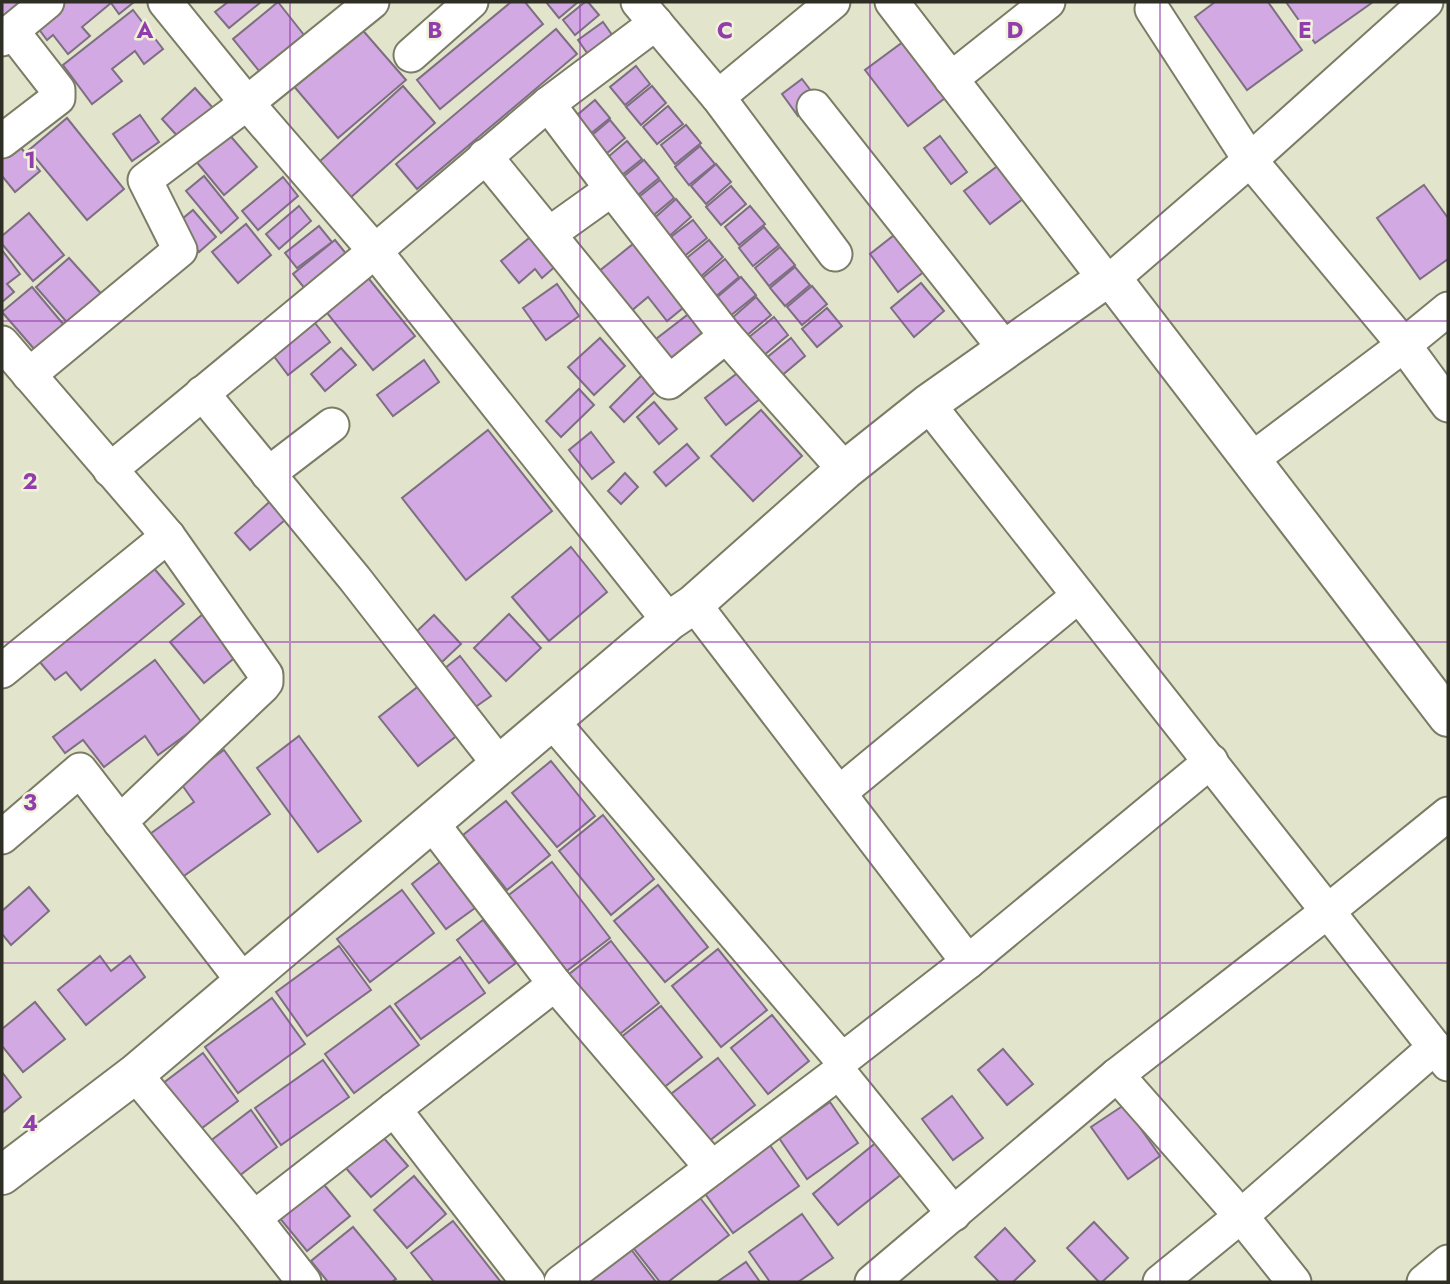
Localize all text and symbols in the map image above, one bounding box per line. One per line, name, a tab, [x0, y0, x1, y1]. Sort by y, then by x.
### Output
text: A	[136, 13, 154, 47]
text: B	[427, 13, 443, 47]
text: C	[717, 13, 733, 47]
text: D	[1007, 13, 1024, 47]
text: E	[1298, 13, 1312, 47]
text: 1	[24, 143, 36, 177]
text: 2	[22, 464, 38, 498]
text: 3	[23, 785, 37, 819]
text: 4	[22, 1106, 38, 1140]

